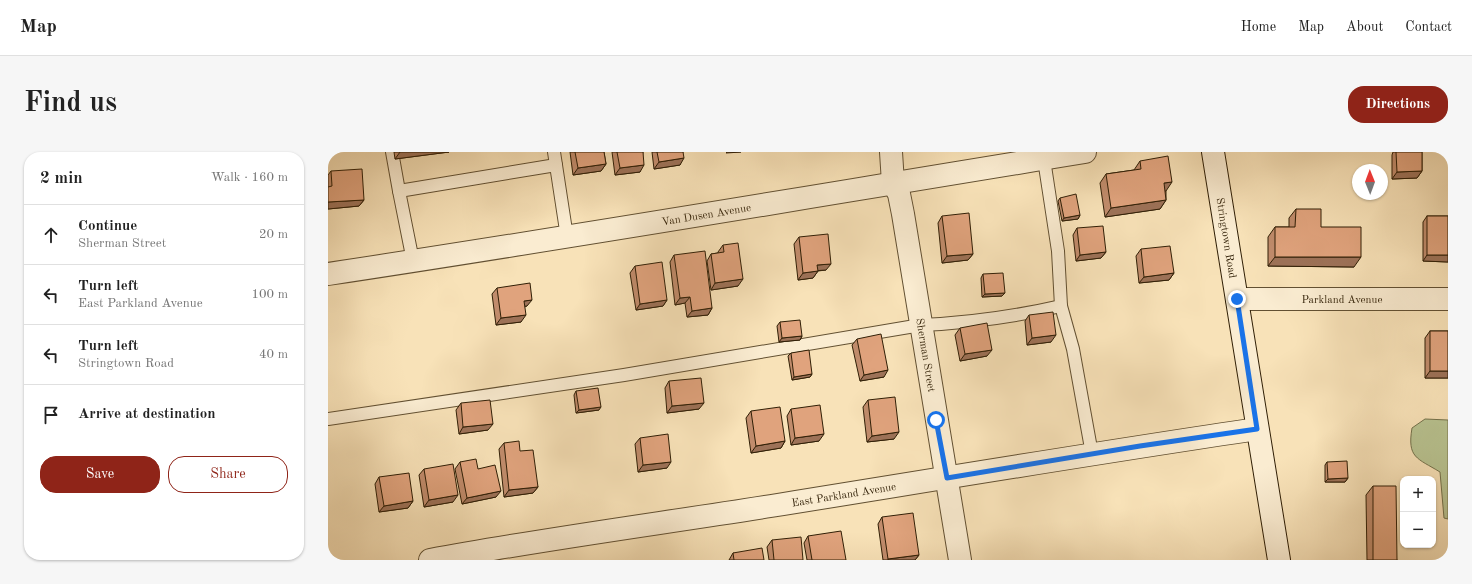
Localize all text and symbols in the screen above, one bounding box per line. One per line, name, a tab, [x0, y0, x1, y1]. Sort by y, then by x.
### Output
text: Map	[20, 18, 57, 37]
text: Home	[1241, 20, 1276, 34]
text: Map	[1298, 20, 1324, 34]
text: About	[1346, 20, 1383, 34]
text: Contact	[1405, 20, 1452, 34]
button: Directions	[1348, 86, 1448, 123]
text: Find us	[24, 90, 117, 118]
north arrow	[1352, 164, 1388, 200]
text: 2 min	[40, 170, 83, 187]
text: Walk · 160 m	[211, 171, 288, 184]
street label: Stringtown Road	[1213, 197, 1237, 279]
street label: Van Dusen Avenue	[661, 203, 752, 228]
text: Continue	[78, 219, 137, 234]
icon: ahead	[40, 224, 62, 246]
text: 20 m	[259, 228, 288, 241]
text: Sherman Street	[78, 237, 166, 250]
text: Turn left	[78, 279, 138, 294]
icon: left	[40, 284, 62, 306]
text: 100 m	[251, 288, 288, 301]
route end	[1228, 290, 1246, 308]
street label: Parkland Avenue	[1302, 295, 1382, 306]
text: East Parkland Avenue	[78, 297, 203, 310]
street label: Sherman Street	[913, 318, 936, 393]
text: Turn left	[78, 339, 138, 354]
icon: left	[40, 344, 62, 366]
text: 40 m	[259, 348, 288, 361]
text: Stringtown Road	[78, 357, 174, 370]
icon: arrive	[40, 404, 62, 426]
text: Arrive at destination	[78, 407, 216, 422]
route start	[927, 411, 945, 429]
button: Save	[40, 456, 160, 493]
button: Share	[168, 456, 288, 493]
map controls	[1400, 476, 1436, 548]
button: +	[1400, 476, 1436, 512]
street label: East Parkland Avenue	[791, 482, 897, 510]
button: −	[1400, 512, 1436, 548]

